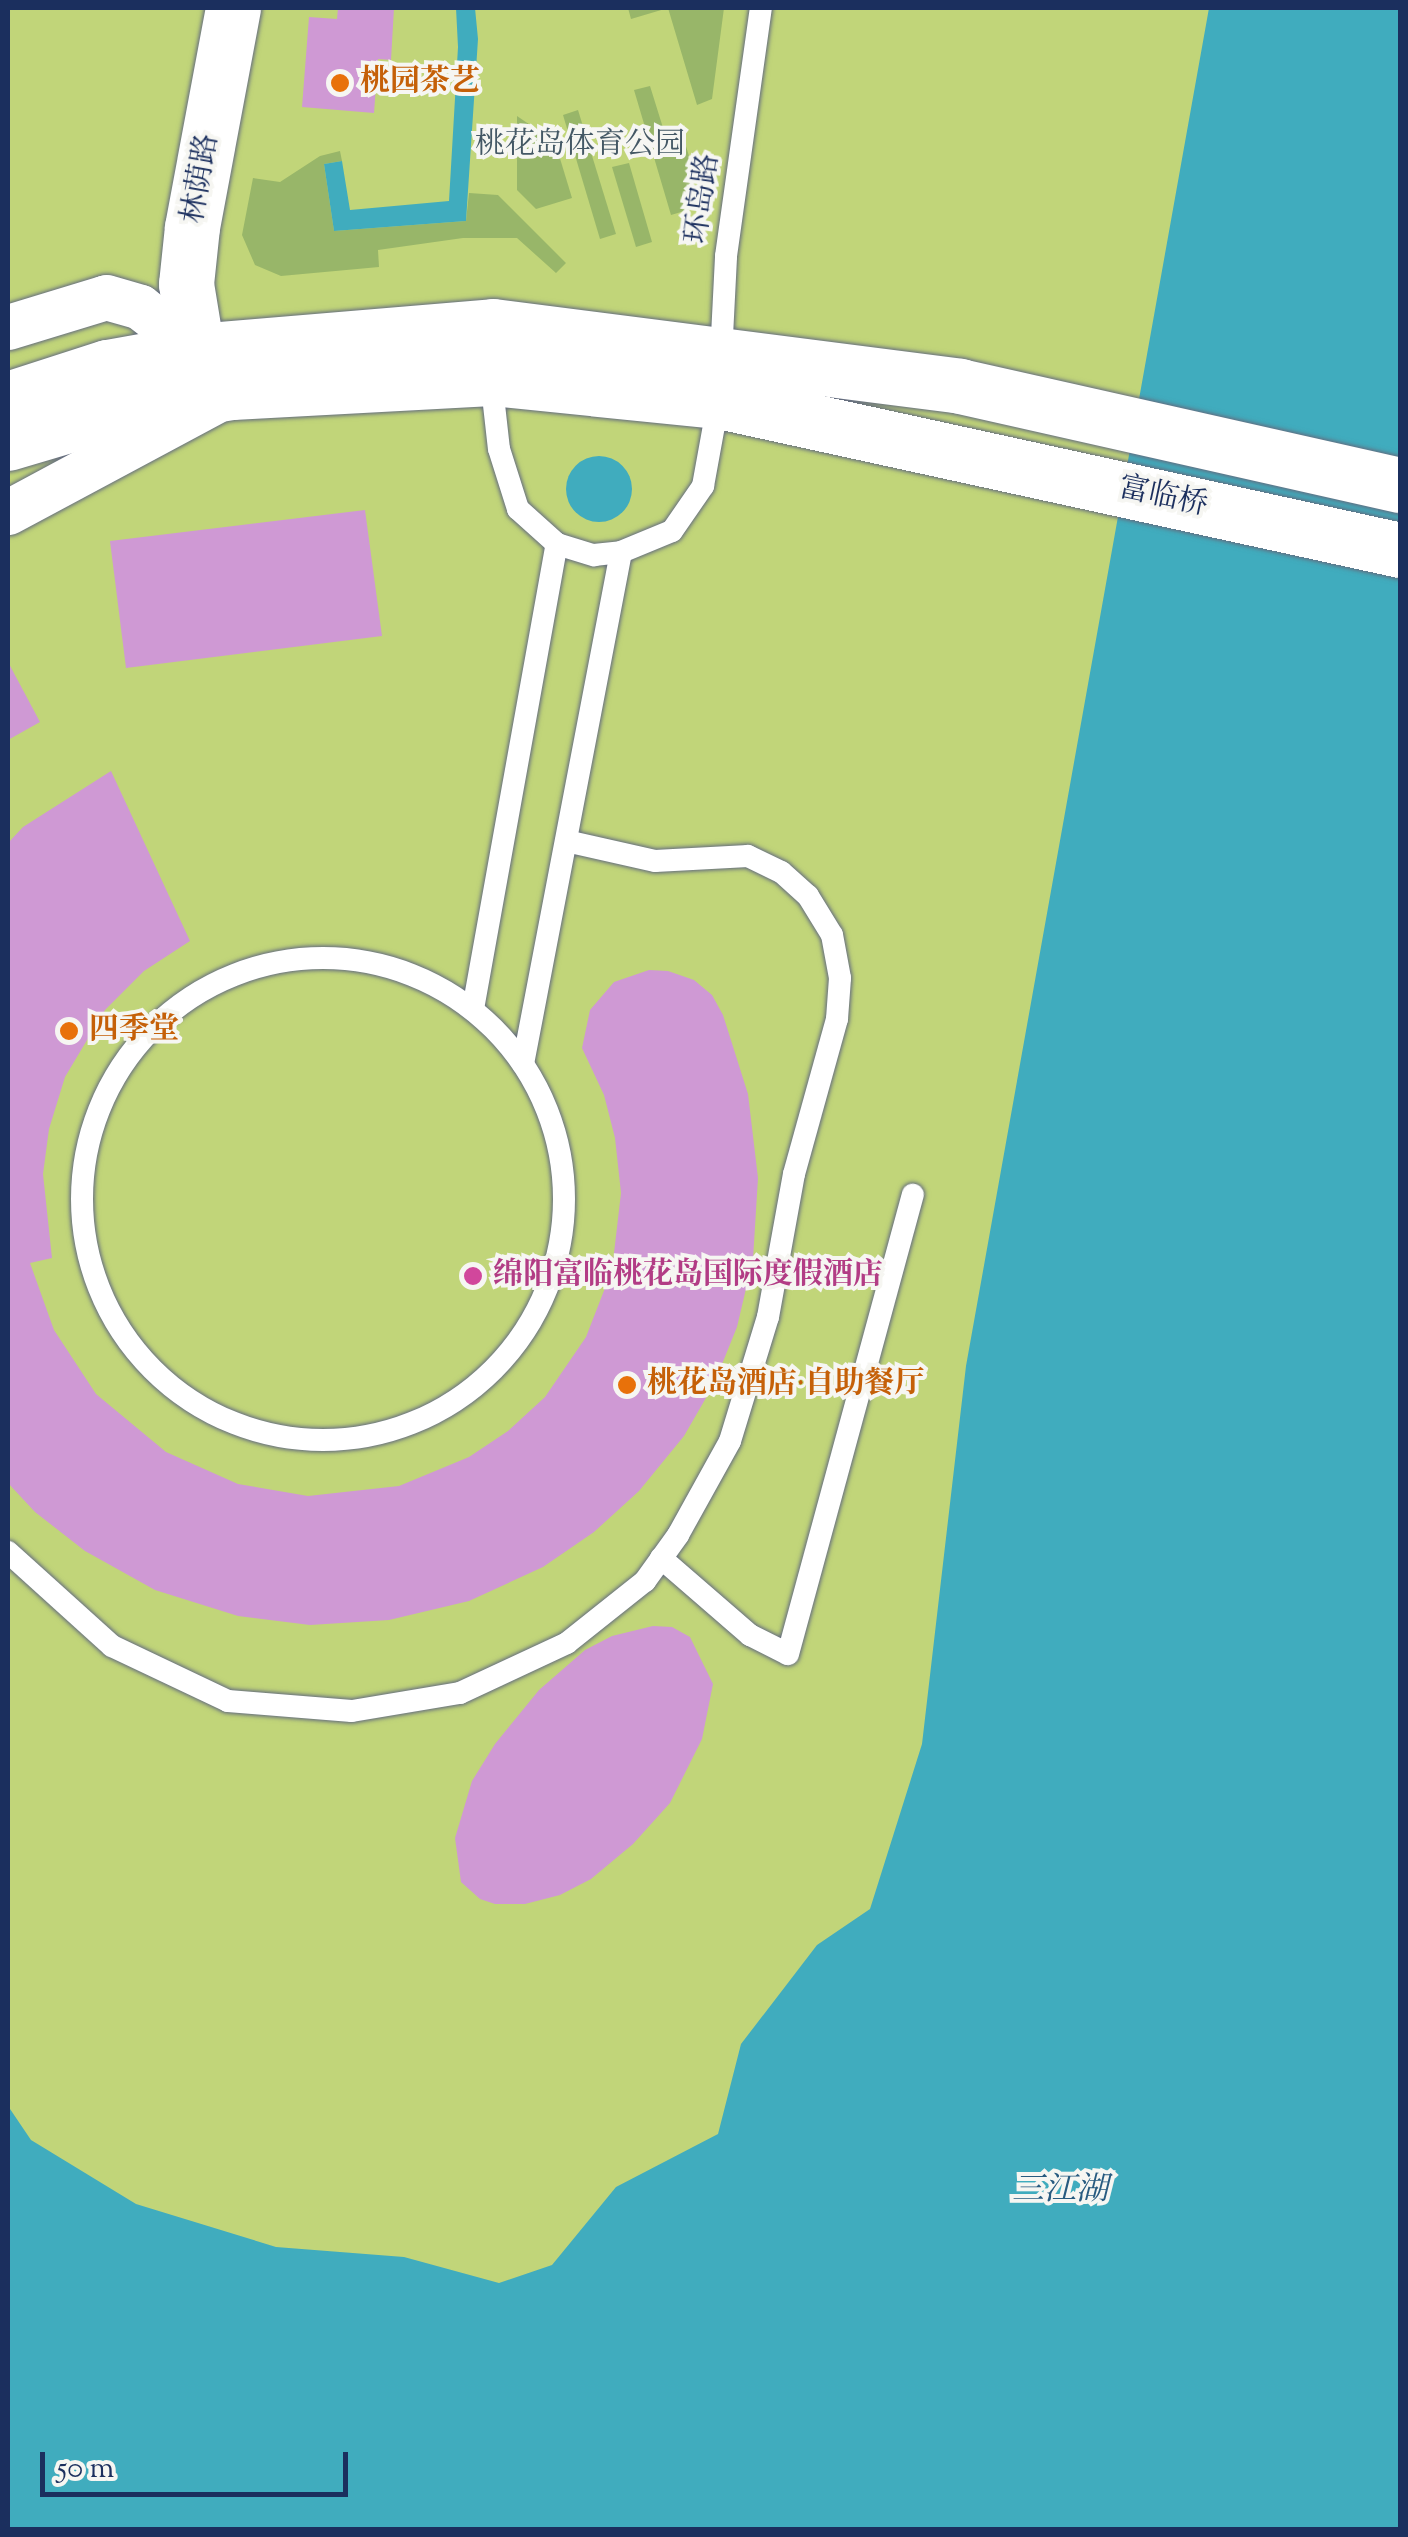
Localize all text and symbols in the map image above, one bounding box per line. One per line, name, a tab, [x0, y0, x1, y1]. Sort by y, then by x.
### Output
place label: 桃园茶艺	[360, 65, 480, 101]
marker: 桃园茶艺	[329, 72, 351, 94]
park label: 桃花岛体育公园	[475, 128, 685, 164]
street label: 林荫路	[176, 132, 228, 226]
street label: 环岛路	[680, 152, 728, 246]
street label: 富临桥	[1115, 471, 1211, 525]
place label: 四季堂	[89, 1013, 179, 1049]
marker: 四季堂	[58, 1020, 80, 1042]
place label: 绵阳富临桃花岛国际度假酒店	[493, 1258, 883, 1294]
marker: 绵阳富临桃花岛国际度假酒店	[462, 1265, 484, 1287]
place label: 桃花岛酒店·自助餐厅	[647, 1367, 925, 1403]
marker: 桃花岛酒店·自助餐厅	[616, 1374, 638, 1396]
water label: 三江湖	[1012, 2172, 1108, 2210]
scale bar	[45, 2432, 352, 2494]
text: 50 m	[57, 2448, 114, 2491]

